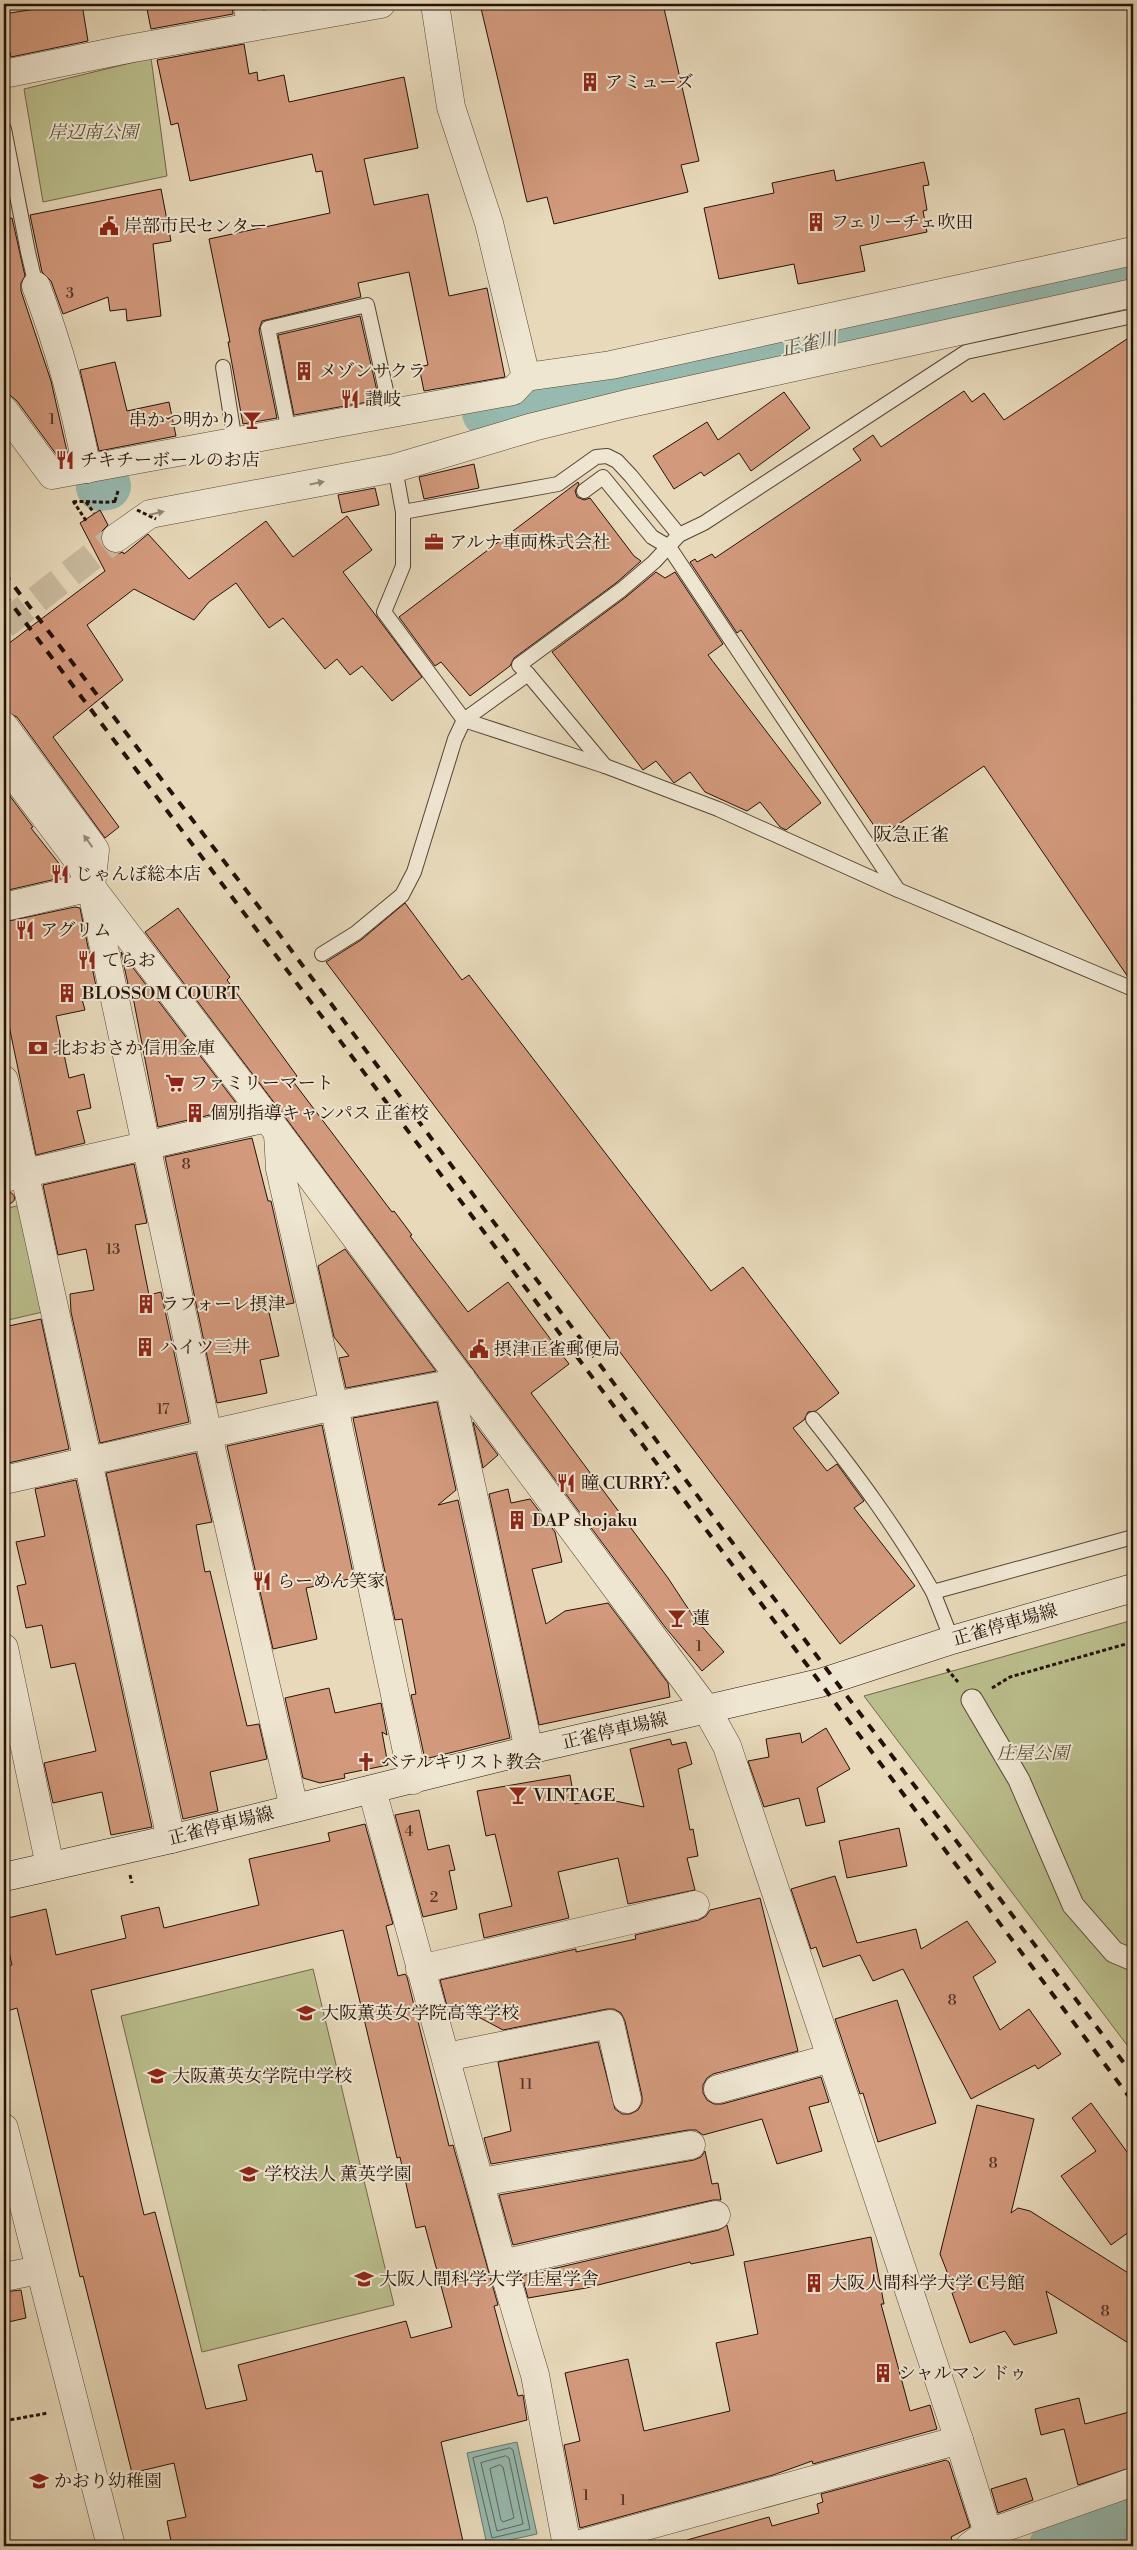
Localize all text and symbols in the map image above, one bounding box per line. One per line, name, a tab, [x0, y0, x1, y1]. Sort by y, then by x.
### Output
building icon: アミューズ	[579, 71, 601, 93]
place label: アミューズ	[605, 71, 694, 94]
park label: 岸辺南公園	[48, 121, 141, 144]
building icon: フェリーチェ吹田	[805, 211, 827, 233]
place label: フェリーチェ吹田	[831, 211, 974, 234]
public building icon: 岸部市民センター	[98, 215, 120, 237]
place label: 岸部市民センター	[124, 215, 267, 238]
house number: 3	[66, 284, 74, 303]
water label: 正雀川	[779, 326, 841, 362]
building icon: メゾンサクラ	[293, 360, 315, 382]
place label: メゾンサクラ	[319, 360, 426, 383]
restaurant icon: 讃岐	[339, 388, 361, 410]
place label: 讃岐	[365, 388, 401, 411]
place label: 串かつ明かり	[129, 409, 237, 432]
bar icon: 串かつ明かり	[241, 409, 263, 431]
house number: 1	[49, 410, 56, 429]
restaurant icon: チキチーボールのお店	[54, 449, 76, 471]
place label: チキチーボールのお店	[80, 449, 260, 472]
one-way arrow	[309, 478, 325, 486]
one-way arrow	[150, 509, 165, 517]
office icon: アルナ車両株式会社	[423, 531, 445, 553]
place label: アルナ車両株式会社	[449, 531, 610, 554]
district label: 阪急正雀	[873, 823, 949, 847]
one-way arrow	[83, 834, 93, 848]
restaurant icon: じゃんぼ総本店	[49, 863, 71, 885]
place label: じゃんぼ総本店	[75, 863, 201, 886]
restaurant icon: アグリム	[14, 919, 36, 941]
place label: アグリム	[40, 919, 111, 942]
restaurant icon: てらお	[76, 949, 98, 971]
place label: てらお	[102, 949, 156, 972]
building icon: BLOSSOM COURT	[56, 982, 78, 1004]
place label: BLOSSOM COURT	[81, 982, 240, 1005]
bank icon: 北おおさか信用金庫	[27, 1037, 49, 1059]
place label: 北おおさか信用金庫	[53, 1037, 215, 1060]
supermarket icon: ファミリーマート	[164, 1072, 186, 1094]
place label: ファミリーマート	[190, 1072, 334, 1095]
building icon: 個別指導キャンパス 正雀校	[184, 1102, 206, 1124]
place label: 個別指導キャンパス 正雀校	[210, 1102, 428, 1125]
house number: 8	[181, 1155, 191, 1174]
house number: 13	[106, 1240, 120, 1259]
building icon: ラフォーレ摂津	[135, 1293, 157, 1315]
place label: ラフォーレ摂津	[161, 1293, 286, 1316]
building icon: ハイツ三井	[134, 1336, 156, 1358]
place label: ハイツ三井	[160, 1336, 250, 1359]
public building icon: 摂津正雀郵便局	[468, 1338, 490, 1360]
place label: 摂津正雀郵便局	[494, 1338, 620, 1361]
house number: 17	[156, 1400, 170, 1419]
restaurant icon: 瞳 CURRY.	[555, 1472, 577, 1494]
place label: 瞳 CURRY.	[581, 1472, 668, 1495]
building icon: DAP shojaku	[506, 1509, 528, 1531]
place label: DAP shojaku	[532, 1509, 638, 1532]
restaurant icon: らーめん笑家	[251, 1570, 273, 1592]
place label: らーめん笑家	[277, 1570, 385, 1593]
street label: 正雀停車場線	[950, 1599, 1060, 1651]
bar icon: 蓮	[666, 1607, 688, 1629]
place label: 蓮	[692, 1607, 710, 1630]
house number: 1	[696, 1637, 703, 1656]
street label: 正雀停車場線	[560, 1708, 670, 1754]
park label: 庄屋公園	[997, 1742, 1072, 1765]
church icon: ベテルキリスト教会	[355, 1751, 377, 1773]
place label: ベテルキリスト教会	[381, 1751, 542, 1774]
bar icon: VINTAGE	[507, 1784, 529, 1806]
place label: VINTAGE	[532, 1784, 615, 1807]
street label: 正雀停車場線	[166, 1802, 276, 1850]
house number: 4	[405, 1822, 414, 1841]
house number: 2	[430, 1888, 438, 1907]
house number: 8	[947, 1991, 957, 2010]
school or university icon: 大阪薫英女学院高等学校	[295, 2002, 317, 2024]
place label: 大阪薫英女学院高等学校	[321, 2002, 519, 2025]
school or university icon: 大阪薫英女学院中学校	[146, 2065, 168, 2087]
place label: 大阪薫英女学院中学校	[172, 2065, 352, 2088]
house number: 11	[519, 2075, 533, 2094]
house number: 8	[988, 2154, 998, 2173]
school or university icon: 学校法人 薫英学園	[238, 2163, 260, 2185]
place label: 学校法人 薫英学園	[264, 2163, 412, 2186]
school or university icon: 大阪人間科学大学 庄屋学舎	[353, 2268, 375, 2290]
place label: 大阪人間科学大学 庄屋学舎	[379, 2268, 599, 2291]
building icon: 大阪人間科学大学 C号館	[803, 2272, 825, 2294]
place label: 大阪人間科学大学 C号館	[829, 2272, 1025, 2295]
house number: 8	[1100, 2302, 1110, 2321]
building icon: シャルマン ドゥ	[872, 2362, 894, 2384]
place label: シャルマン ドゥ	[898, 2362, 1027, 2385]
school or university icon: かおり幼稚園	[28, 2470, 50, 2492]
place label: かおり幼稚園	[54, 2470, 162, 2493]
house number: 1	[583, 2486, 590, 2505]
house number: 1	[620, 2491, 627, 2510]

